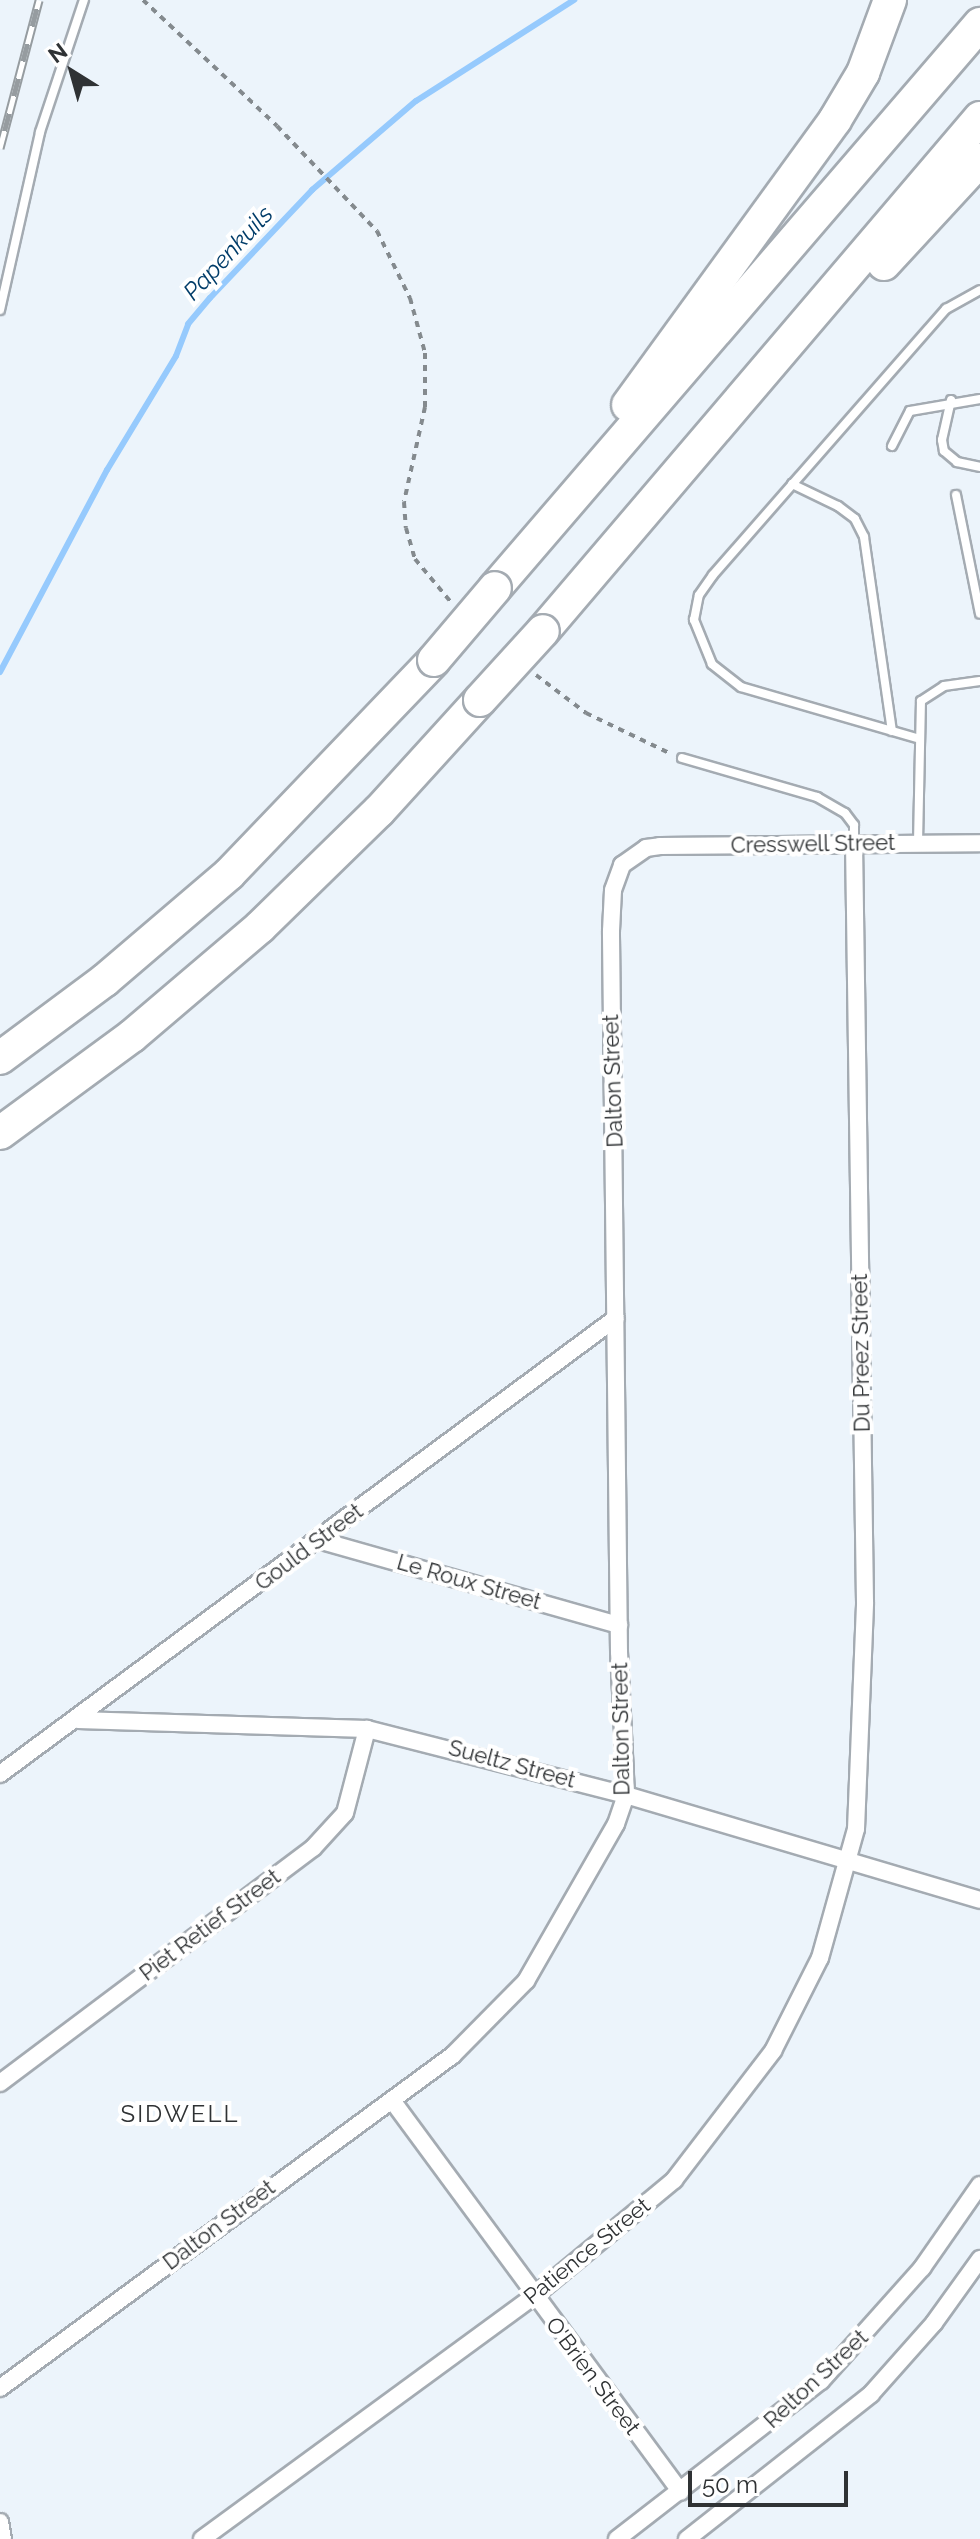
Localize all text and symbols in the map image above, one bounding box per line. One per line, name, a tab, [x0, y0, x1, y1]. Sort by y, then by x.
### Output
north arrow	[32, 32, 112, 112]
text: N	[43, 37, 72, 68]
water label: Papenkuils	[177, 200, 279, 306]
street label: Cresswell Street	[730, 829, 896, 859]
street label: Dalton Street	[597, 1014, 629, 1148]
street label: Du Preez Street	[846, 1274, 876, 1432]
street label: Gould Street	[250, 1498, 368, 1596]
street label: Le Roux Street	[394, 1549, 544, 1615]
street label: Dalton Street	[607, 1662, 635, 1796]
street label: Sueltz Street	[446, 1734, 578, 1794]
street label: Piet Retief Street	[134, 1863, 286, 1987]
district label: SIDWELL	[121, 2100, 239, 2128]
street label: Dalton Street	[158, 2174, 280, 2276]
street label: Patience Street	[519, 2192, 655, 2310]
street label: O'Brien Street	[540, 2312, 646, 2440]
street label: Relton Street	[759, 2324, 873, 2434]
scale bar	[692, 2455, 852, 2505]
text: 50 m	[702, 2470, 758, 2499]

